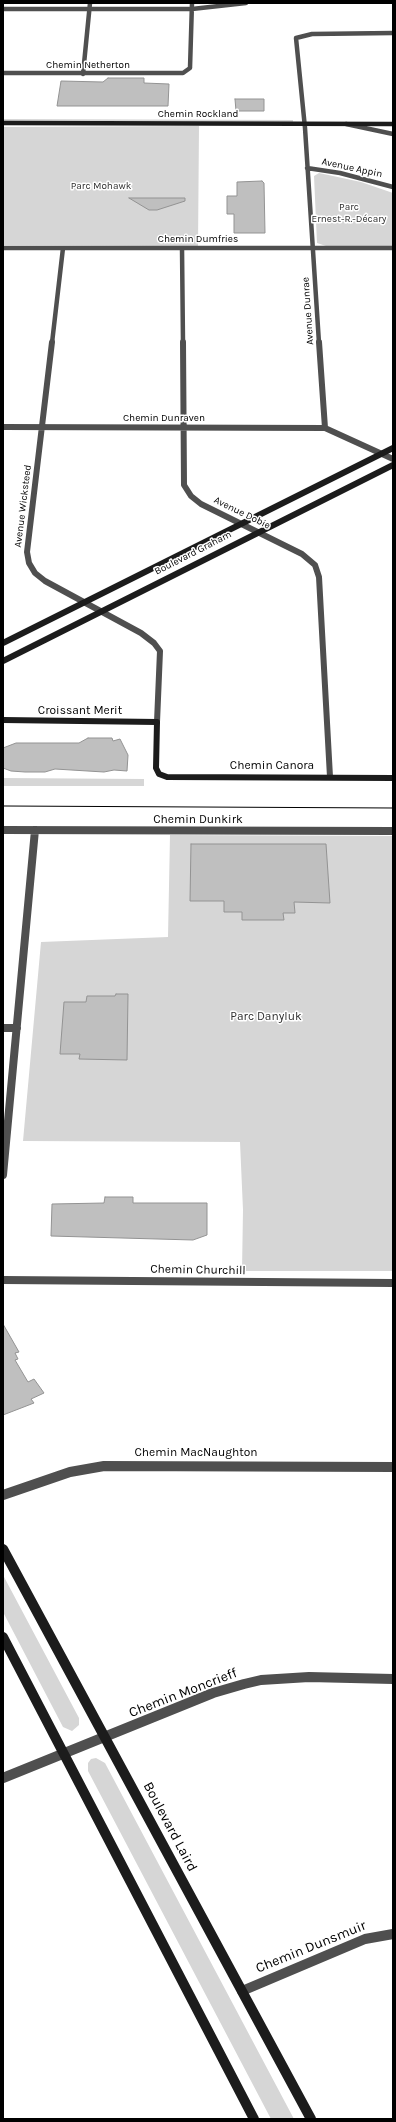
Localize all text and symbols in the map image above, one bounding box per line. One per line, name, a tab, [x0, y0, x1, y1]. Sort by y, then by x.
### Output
street label: Chemin Netherton	[46, 59, 130, 71]
street label: Chemin Rockland	[158, 108, 238, 120]
street label: Avenue Appin	[321, 156, 383, 180]
park label: Parc Mohawk	[71, 180, 131, 192]
park label: Parc Ernest-R.-Décary	[312, 201, 386, 224]
street label: Chemin Dumfries	[158, 233, 238, 245]
street label: Avenue Dunrae	[300, 277, 316, 345]
street label: Chemin Dunraven	[123, 412, 205, 424]
street label: Avenue Wicksteed	[12, 464, 34, 548]
street label: Avenue Dobie	[212, 494, 272, 532]
street label: Boulevard Graham	[153, 528, 233, 578]
street label: Croissant Merit	[38, 704, 122, 718]
street label: Chemin Canora	[230, 759, 314, 773]
street label: Chemin Dunkirk	[153, 813, 243, 827]
park label: Parc Danyluk	[230, 1010, 302, 1024]
street label: Chemin Churchill	[150, 1262, 246, 1278]
street label: Chemin MacNaughton	[134, 1446, 258, 1460]
street label: Chemin Moncrieff	[127, 1665, 239, 1721]
street label: Boulevard Laird	[139, 1779, 201, 1875]
street label: Chemin Dunsmuir	[253, 1917, 369, 1977]

